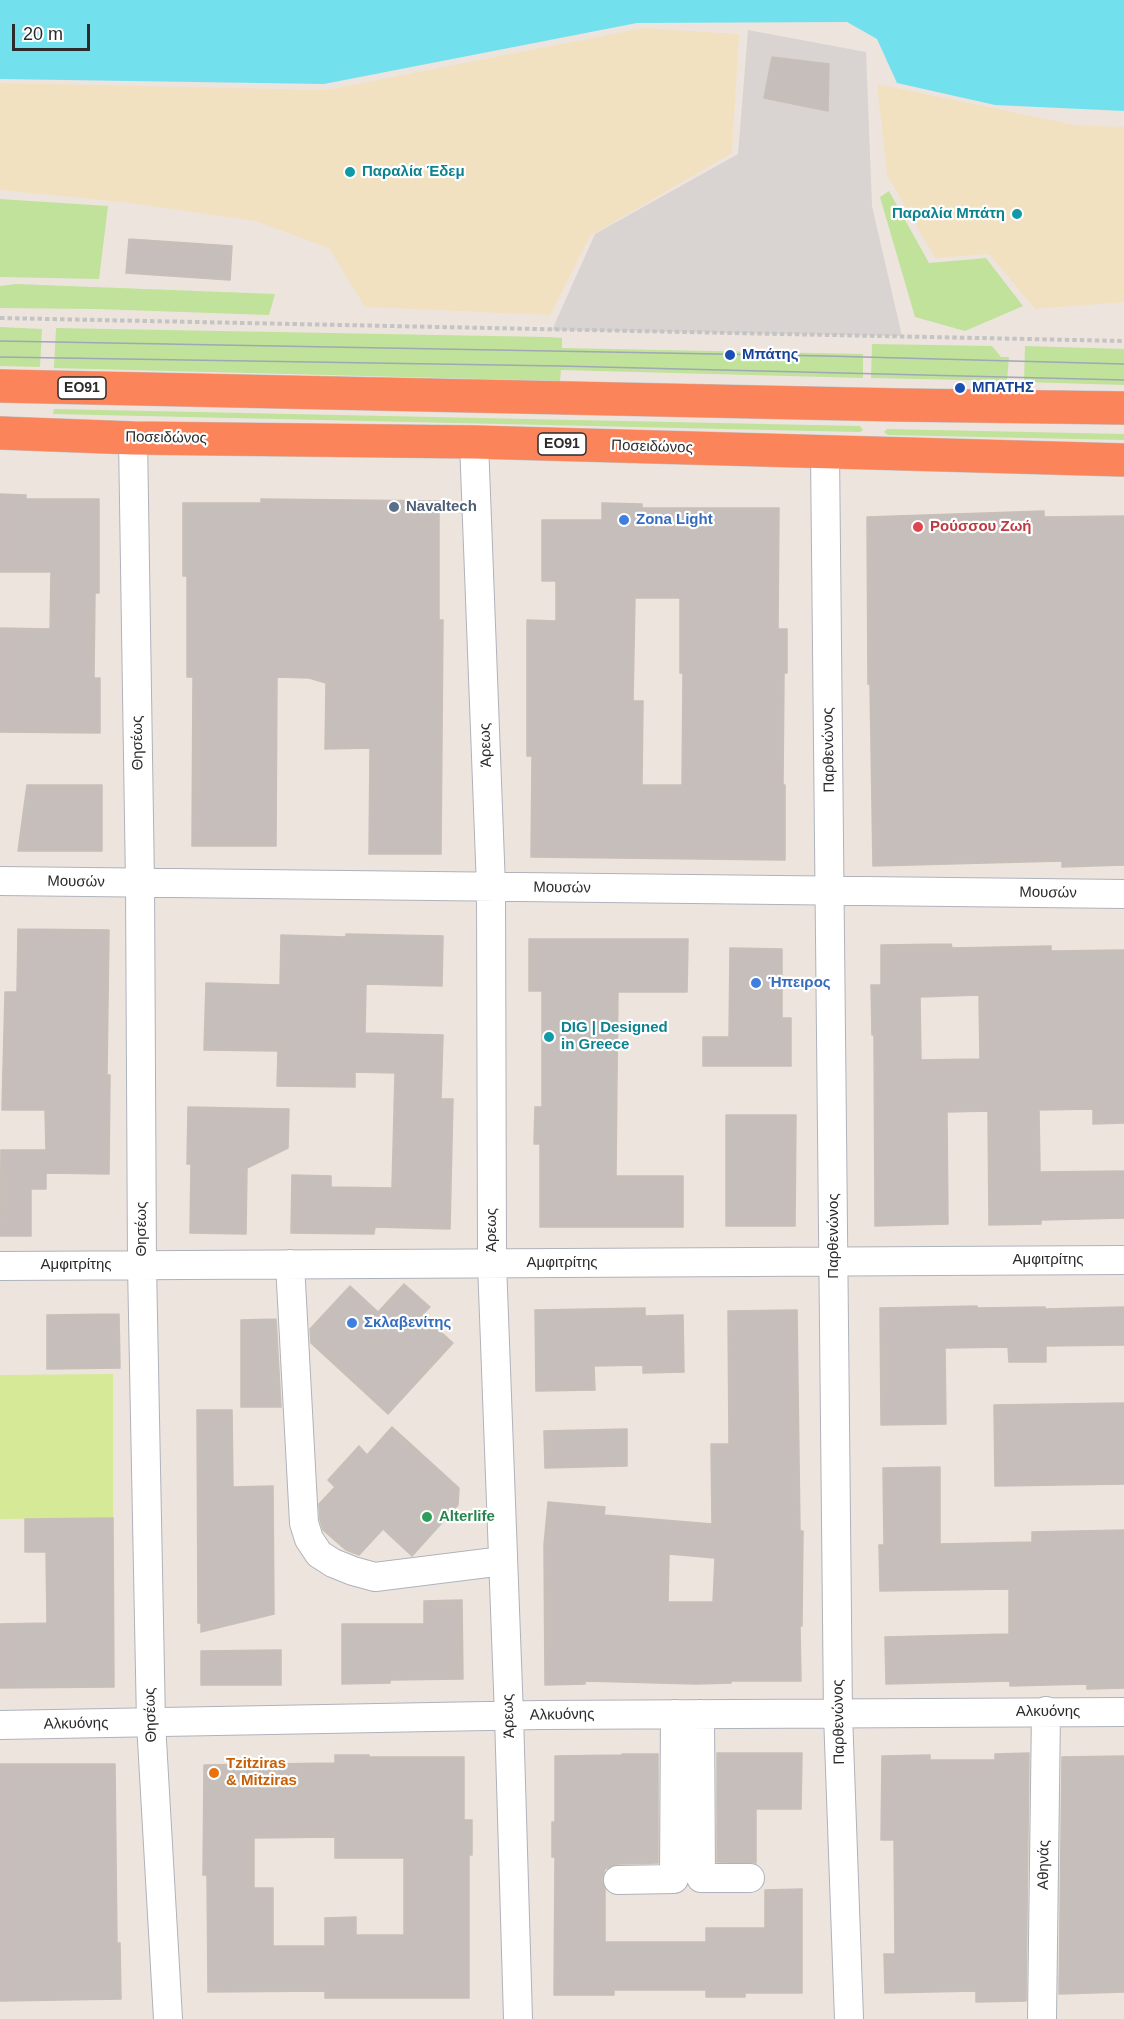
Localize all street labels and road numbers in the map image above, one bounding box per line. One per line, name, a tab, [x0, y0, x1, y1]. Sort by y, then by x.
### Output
road number: ΕΟ91	[58, 377, 106, 399]
street label: Ποσειδώνος	[125, 428, 207, 448]
road number: ΕΟ91	[538, 433, 586, 455]
street label: Ποσειδώνος	[611, 437, 693, 457]
street label: Παρθενώνος	[819, 707, 839, 793]
street label: Θησέως	[129, 715, 147, 771]
street label: Άρεως	[476, 723, 496, 767]
street label: Μουσών	[47, 872, 105, 892]
street label: Μουσών	[533, 878, 591, 898]
street label: Μουσών	[1019, 883, 1077, 903]
street label: Παρθενώνος	[825, 1193, 843, 1279]
street label: Θησέως	[133, 1202, 151, 1256]
street label: Άρεως	[483, 1208, 501, 1252]
street label: Αμφιτρίτης	[1013, 1251, 1083, 1269]
street label: Αμφιτρίτης	[527, 1254, 597, 1272]
street label: Αμφιτρίτης	[41, 1256, 111, 1274]
street label: Παρθενώνος	[829, 1679, 849, 1765]
street label: Θησέως	[141, 1687, 161, 1743]
street label: Άρεως	[499, 1694, 519, 1738]
street label: Αλκυόνης	[1016, 1703, 1080, 1721]
street label: Αλκυόνης	[530, 1705, 594, 1725]
street label: Αλκυόνης	[44, 1714, 108, 1734]
street label: Αθηνάς	[1035, 1840, 1053, 1890]

